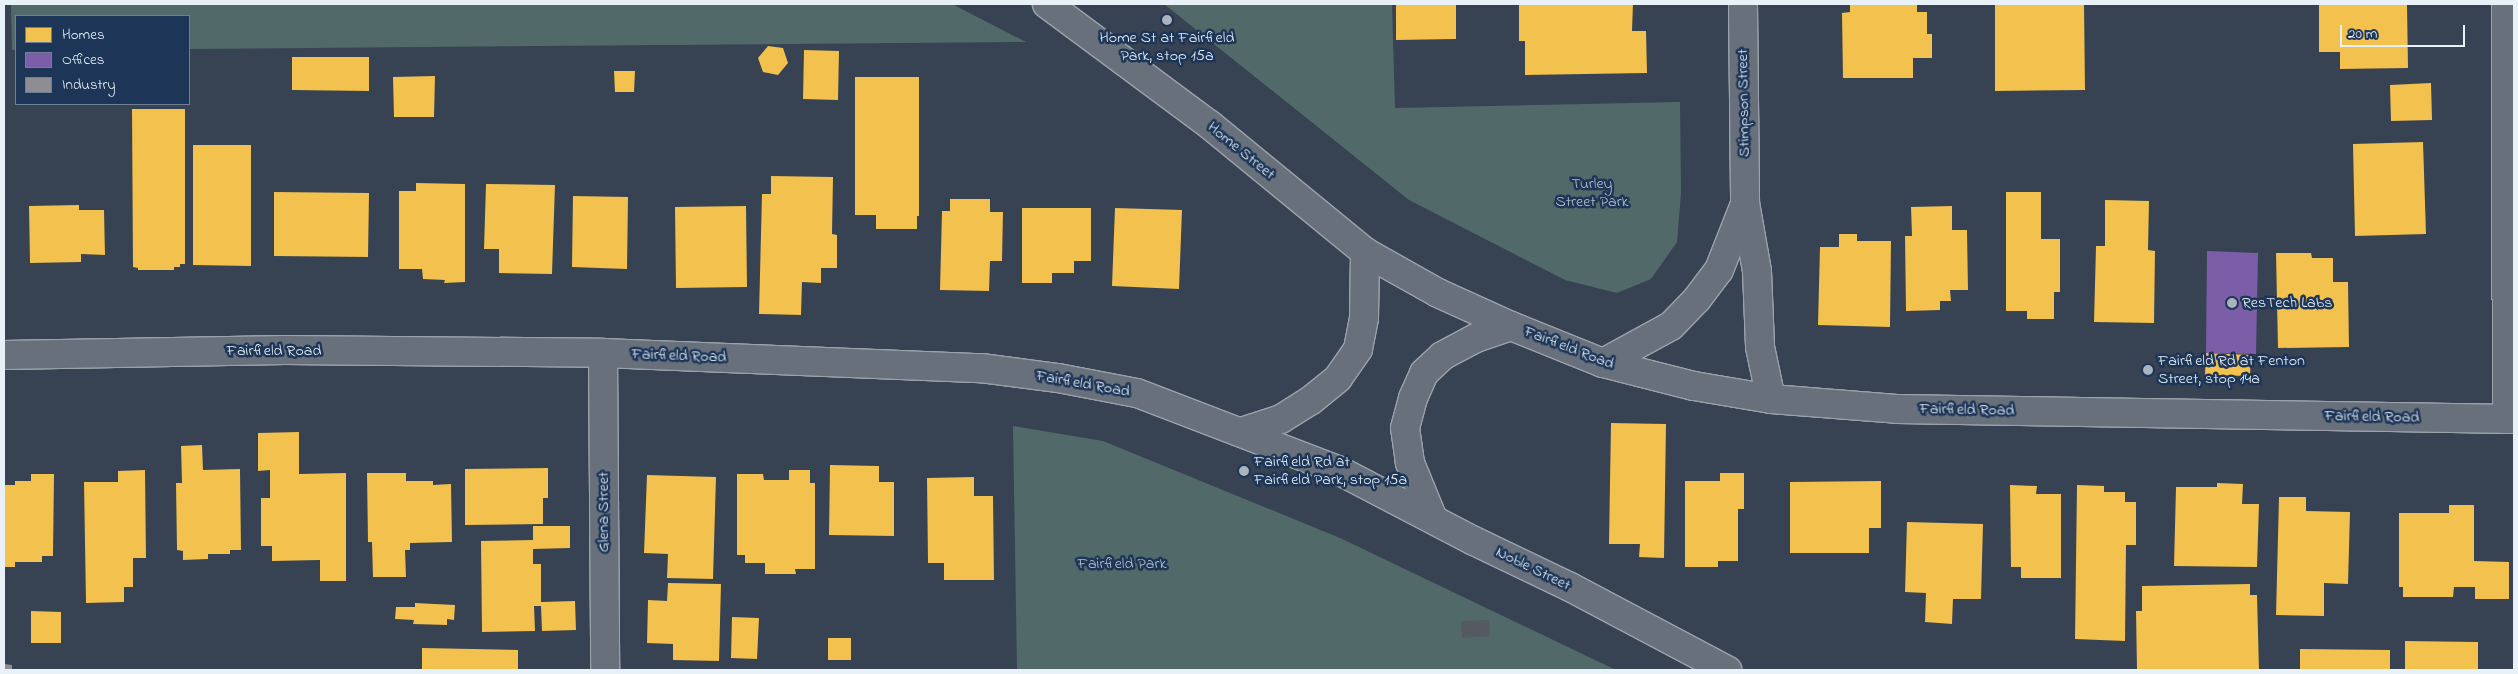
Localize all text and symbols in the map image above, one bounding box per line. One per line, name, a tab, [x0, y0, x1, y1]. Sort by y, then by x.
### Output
marker: Home St at Fairfield Park, stop 15a	[1161, 14, 1173, 26]
legend	[15, 15, 190, 105]
scale bar	[2343, 15, 2468, 47]
text: 20 m	[2348, 23, 2377, 45]
text: Homes	[62, 24, 105, 46]
place label: Home St at Fairfield Park, stop 15a	[1100, 28, 1234, 66]
text: Offices	[62, 49, 104, 71]
street label: Stimpson Street	[1733, 49, 1755, 157]
text: Industry	[62, 74, 116, 96]
street label: Home Street	[1203, 118, 1279, 184]
park label: Turley Street Park	[1555, 174, 1629, 212]
place label: ResTech Labs	[2242, 293, 2332, 313]
marker: ResTech Labs	[2226, 297, 2238, 309]
street label: Fairfield Road	[1521, 322, 1617, 374]
street label: Fairfield Road	[227, 341, 321, 361]
street label: Fairfield Road	[631, 345, 727, 367]
place label: Fairfield Rd at Fenton Street, stop 14a	[2158, 351, 2305, 389]
marker: Fairfield Rd at Fenton Street, stop 14a	[2142, 364, 2154, 376]
street label: Fairfield Road	[1035, 366, 1131, 402]
street label: Fairfield Road	[1919, 400, 2015, 420]
street label: Fairfield Road	[2324, 407, 2420, 427]
place label: Fairfield Rd at Fairfield Park, stop 15a	[1254, 452, 1407, 490]
marker: Fairfield Rd at Fairfield Park, stop 15a	[1238, 465, 1250, 477]
street label: Glena Street	[594, 472, 614, 552]
street label: Noble Street	[1492, 543, 1574, 595]
park label: Fairfield Park	[1078, 554, 1166, 574]

